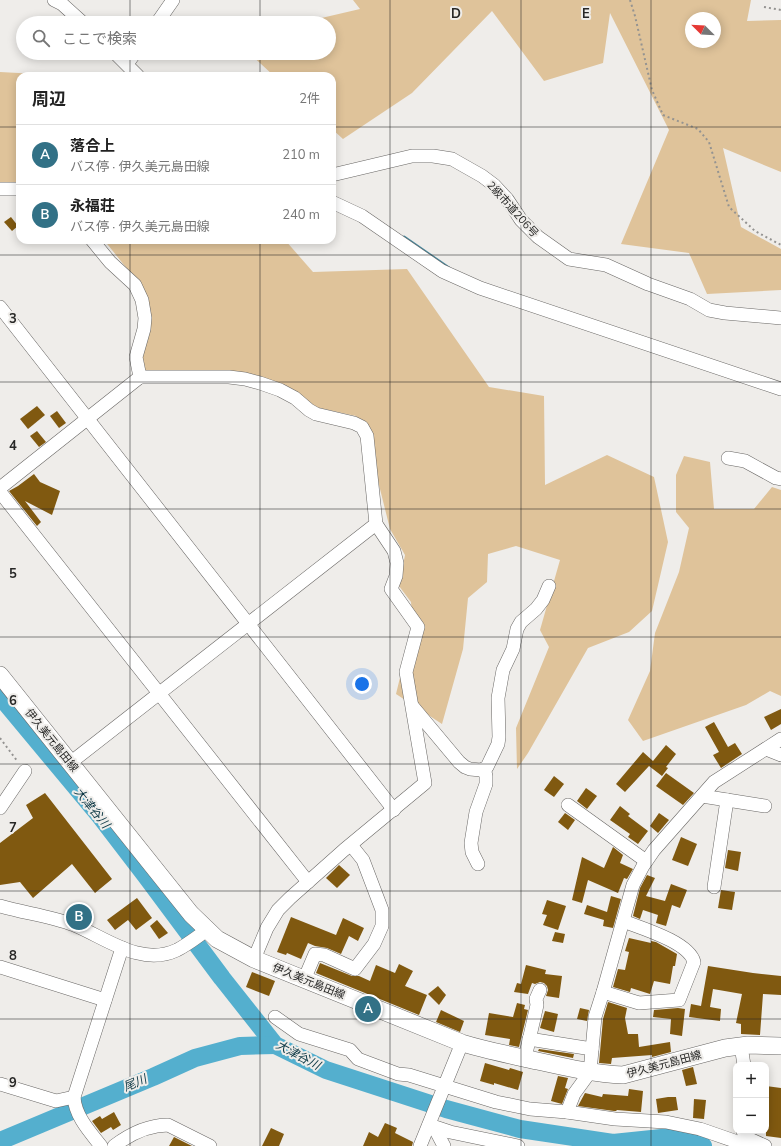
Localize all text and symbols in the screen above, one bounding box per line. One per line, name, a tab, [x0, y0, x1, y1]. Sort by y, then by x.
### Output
text: D	[451, 5, 461, 23]
text: E	[582, 5, 590, 23]
north arrow	[685, 12, 721, 48]
search box	[16, 16, 336, 60]
icon: search	[30, 27, 52, 49]
text: ここで検索	[62, 29, 137, 49]
text: 周辺	[32, 88, 66, 111]
text: 2件	[299, 90, 320, 108]
text: 落合上	[70, 136, 115, 156]
text: A	[40, 146, 50, 164]
text: 210 m	[282, 146, 320, 164]
text: バス停 · 伊久美元島田線	[70, 158, 210, 176]
street label: 2級市道206号	[483, 178, 542, 241]
text: 永福荘	[70, 196, 115, 216]
text: B	[41, 206, 49, 224]
text: 240 m	[282, 206, 320, 224]
text: バス停 · 伊久美元島田線	[70, 218, 210, 236]
text: 3	[9, 310, 17, 328]
text: 4	[9, 437, 17, 455]
text: 5	[9, 565, 17, 583]
your location	[352, 674, 372, 694]
text: 6	[9, 692, 17, 710]
street label: 伊久美元島田線	[22, 706, 82, 775]
water label: 大津谷川	[71, 784, 115, 833]
text: 7	[9, 819, 17, 837]
pin: B	[66, 902, 92, 932]
text: 8	[9, 947, 17, 965]
street label: 伊久美元島田線	[270, 960, 347, 1003]
pin: A	[355, 994, 381, 1024]
water label: 大津谷川	[273, 1037, 325, 1074]
street label: 伊久美元島田線	[625, 1047, 703, 1082]
map controls	[733, 1062, 769, 1134]
button: +	[733, 1062, 769, 1098]
water label: 尾川	[121, 1070, 151, 1095]
text: 9	[9, 1074, 17, 1092]
button: −	[733, 1098, 769, 1134]

